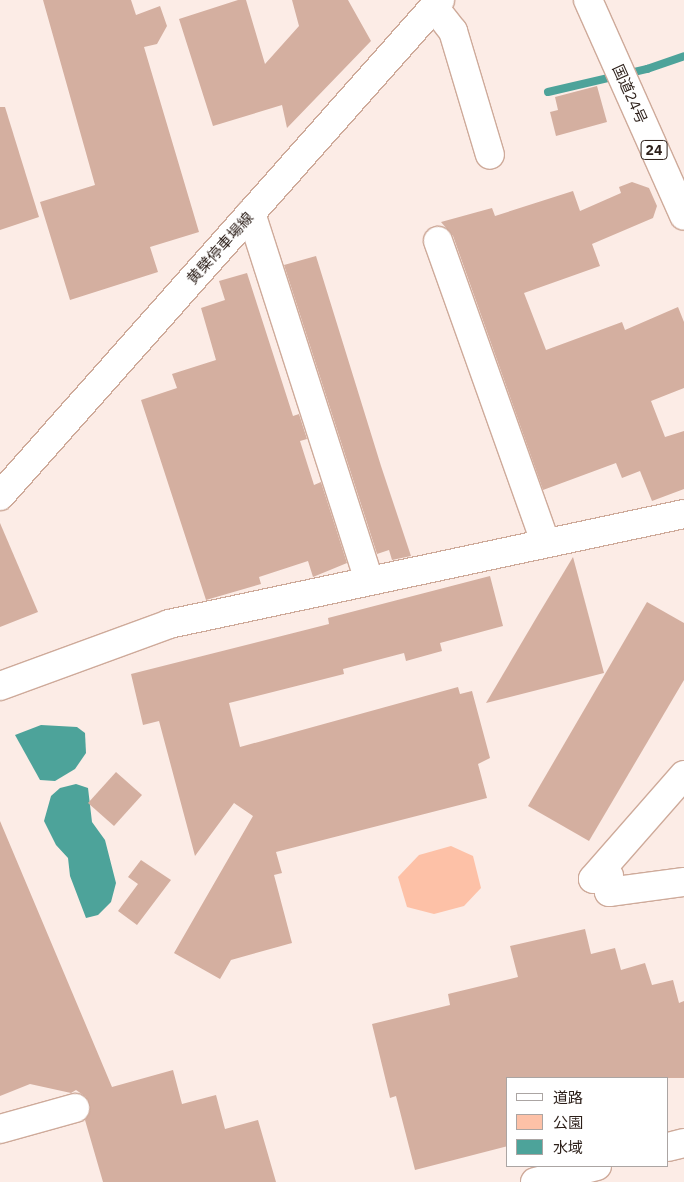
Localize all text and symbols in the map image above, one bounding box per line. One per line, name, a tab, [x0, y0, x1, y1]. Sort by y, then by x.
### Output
street label: 国道24号	[609, 62, 651, 126]
road number: 24	[640, 138, 668, 162]
street label: 黄檗停車場線	[183, 209, 257, 287]
legend	[507, 1077, 669, 1167]
text: 道路	[553, 1088, 583, 1107]
text: 公園	[553, 1113, 583, 1132]
text: 水域	[553, 1138, 583, 1157]

